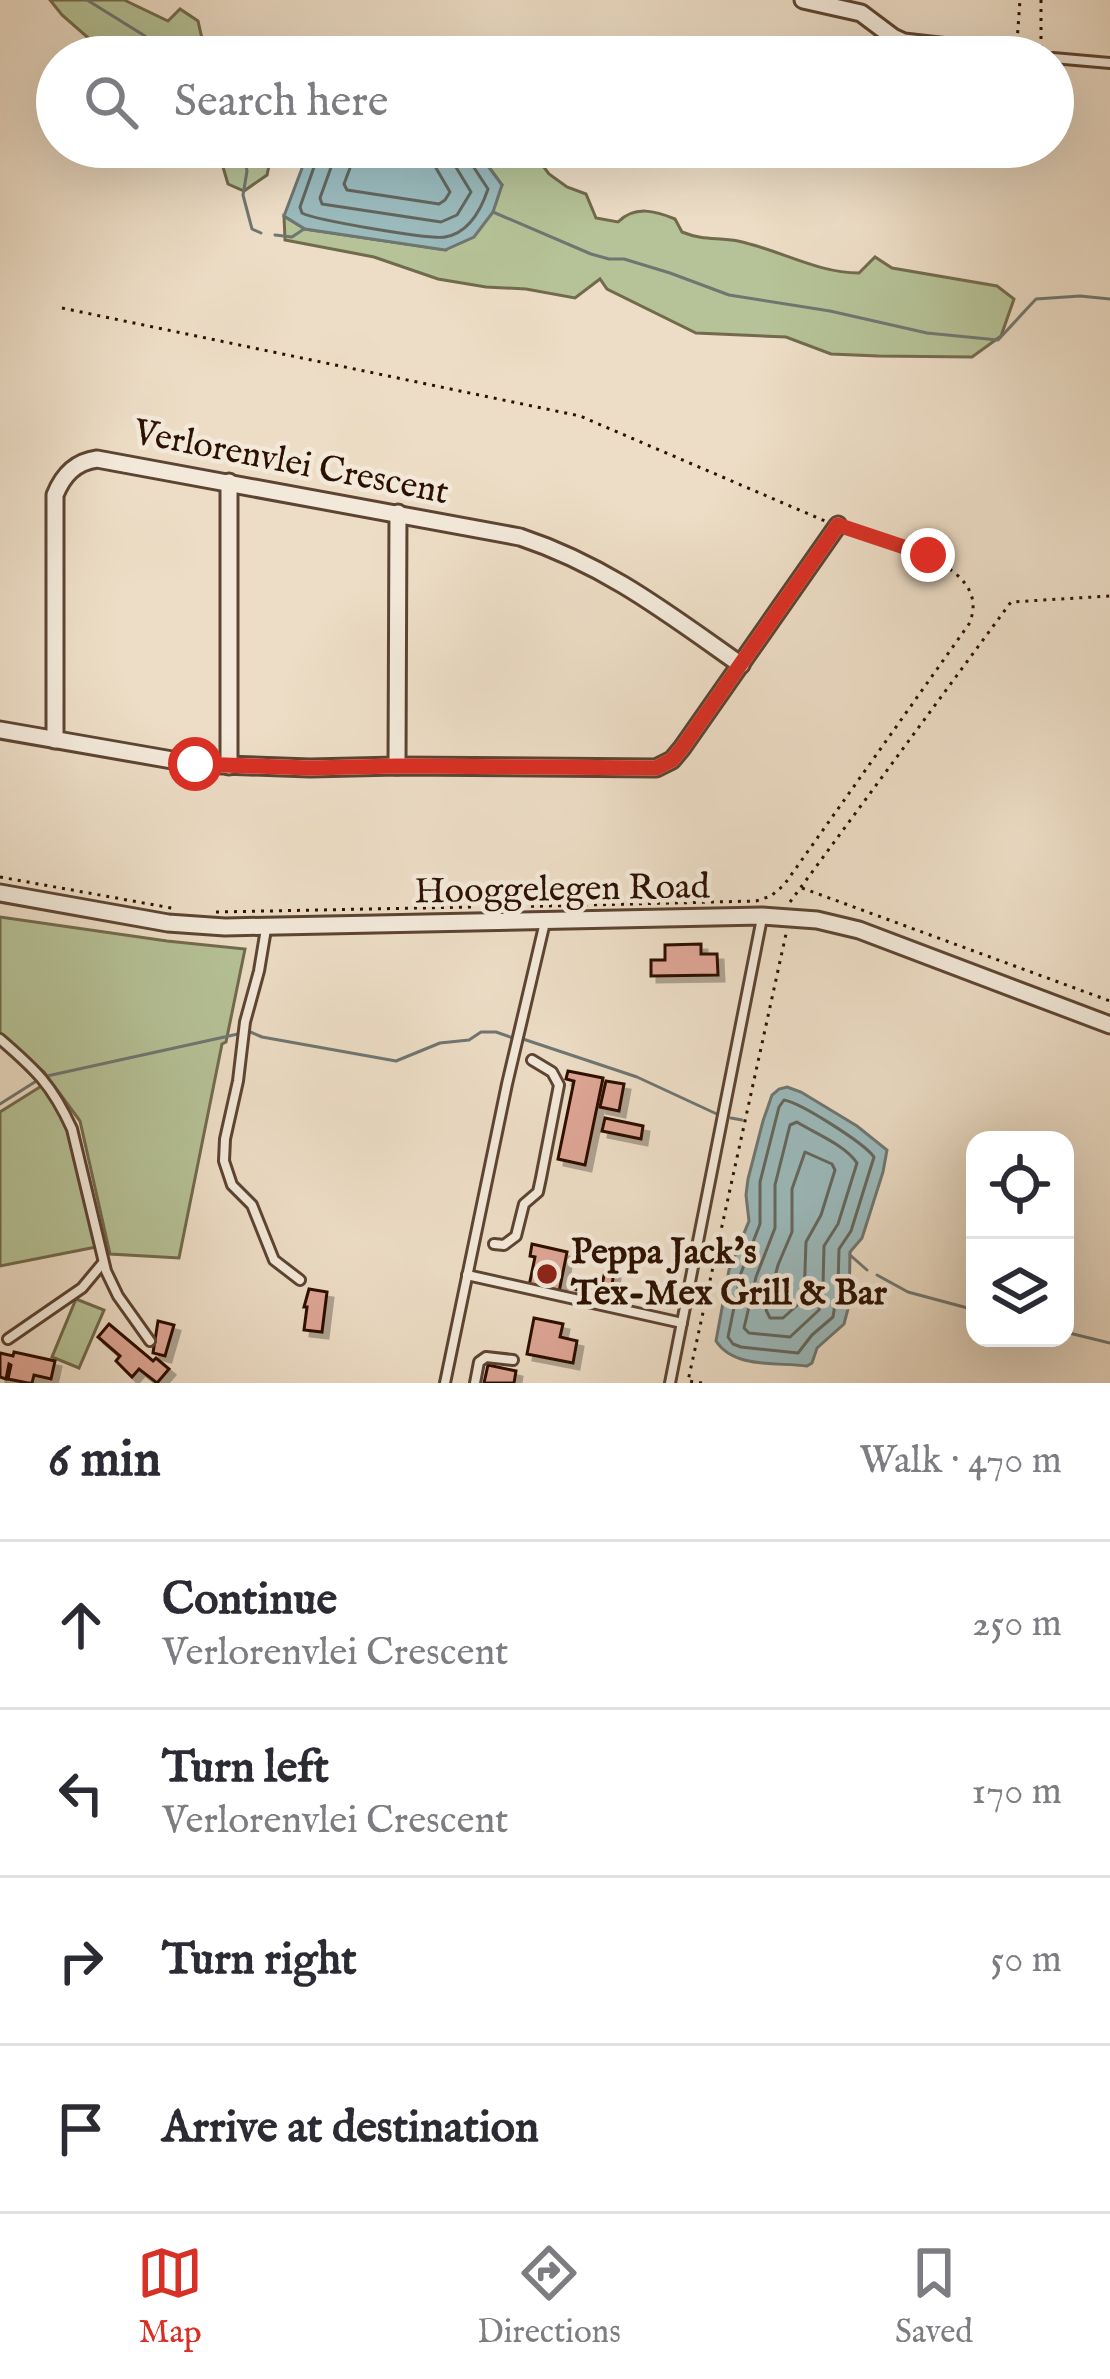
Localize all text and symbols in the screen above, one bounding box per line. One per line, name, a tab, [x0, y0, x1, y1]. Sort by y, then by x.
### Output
search box	[36, 36, 1074, 168]
icon: search	[78, 69, 144, 135]
text: Search here	[174, 74, 388, 131]
street label: Verlorenvlei Crescent	[129, 410, 452, 516]
route end	[901, 528, 955, 582]
route start	[168, 737, 222, 791]
street label: Hooggelegen Road	[414, 864, 711, 916]
map controls	[966, 1131, 1074, 1347]
button: locate	[966, 1131, 1074, 1239]
place label: Peppa Jack's Tex-Mex Grill & Bar	[570, 1230, 888, 1317]
button: layers	[966, 1239, 1074, 1347]
marker: Peppa Jack's Tex-Mex Grill & Bar	[534, 1261, 560, 1287]
text: 6 min	[48, 1429, 161, 1494]
text: Walk · 470 m	[859, 1437, 1062, 1486]
text: Continue	[162, 1572, 337, 1629]
icon: ahead	[48, 1592, 114, 1658]
text: 250 m	[972, 1600, 1062, 1649]
text: Verlorenvlei Crescent	[162, 1629, 508, 1678]
text: Turn left	[162, 1740, 329, 1797]
icon: left	[48, 1760, 114, 1826]
text: 170 m	[971, 1768, 1062, 1817]
text: Verlorenvlei Crescent	[162, 1797, 508, 1846]
icon: right	[48, 1928, 114, 1994]
text: Turn right	[162, 1932, 357, 1989]
text: 50 m	[990, 1936, 1062, 1985]
icon: arrive	[48, 2096, 114, 2162]
text: Arrive at destination	[162, 2100, 539, 2157]
tab: Map	[137, 2240, 203, 2354]
tab: Directions	[477, 2240, 621, 2354]
tab: Saved	[895, 2240, 973, 2354]

